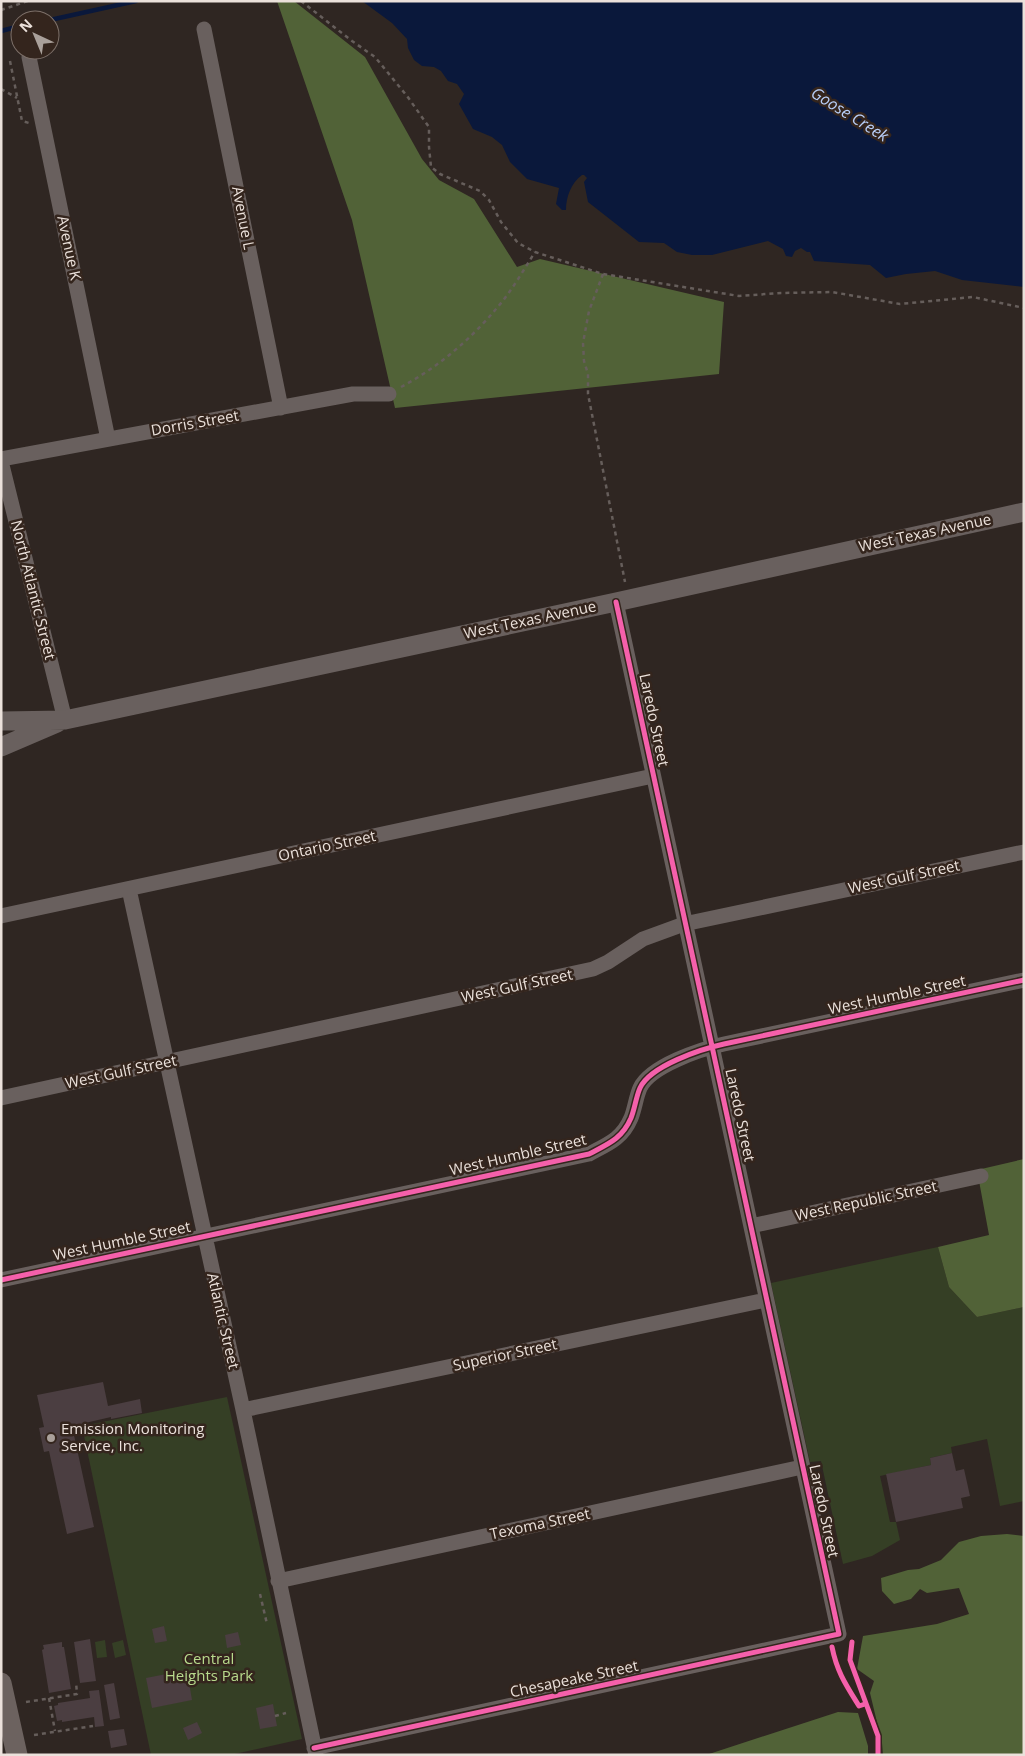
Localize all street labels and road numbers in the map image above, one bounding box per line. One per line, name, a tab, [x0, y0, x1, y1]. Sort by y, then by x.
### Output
street label: Avenue L	[228, 185, 260, 251]
street label: Avenue K	[53, 214, 87, 283]
street label: Dorris Street	[149, 404, 240, 440]
street label: West Texas Avenue	[857, 508, 993, 556]
street label: North Atlantic Street	[7, 518, 61, 662]
street label: West Texas Avenue	[462, 595, 598, 643]
street label: Laredo Street	[635, 671, 675, 768]
street label: Ontario Street	[276, 825, 377, 865]
street label: West Gulf Street	[846, 854, 961, 898]
street label: West Gulf Street	[459, 963, 574, 1007]
street label: West Humble Street	[826, 970, 967, 1018]
street label: West Gulf Street	[63, 1049, 178, 1093]
street label: Laredo Street	[721, 1066, 761, 1163]
street label: West Humble Street	[447, 1129, 588, 1180]
street label: West Republic Street	[793, 1175, 939, 1225]
street label: West Humble Street	[51, 1216, 192, 1264]
street label: Atlantic Street	[203, 1271, 245, 1371]
street label: Superior Street	[451, 1333, 559, 1375]
street label: Laredo Street	[805, 1462, 845, 1559]
street label: Texoma Street	[488, 1503, 592, 1543]
street label: Chesapeake Street	[508, 1655, 640, 1701]

